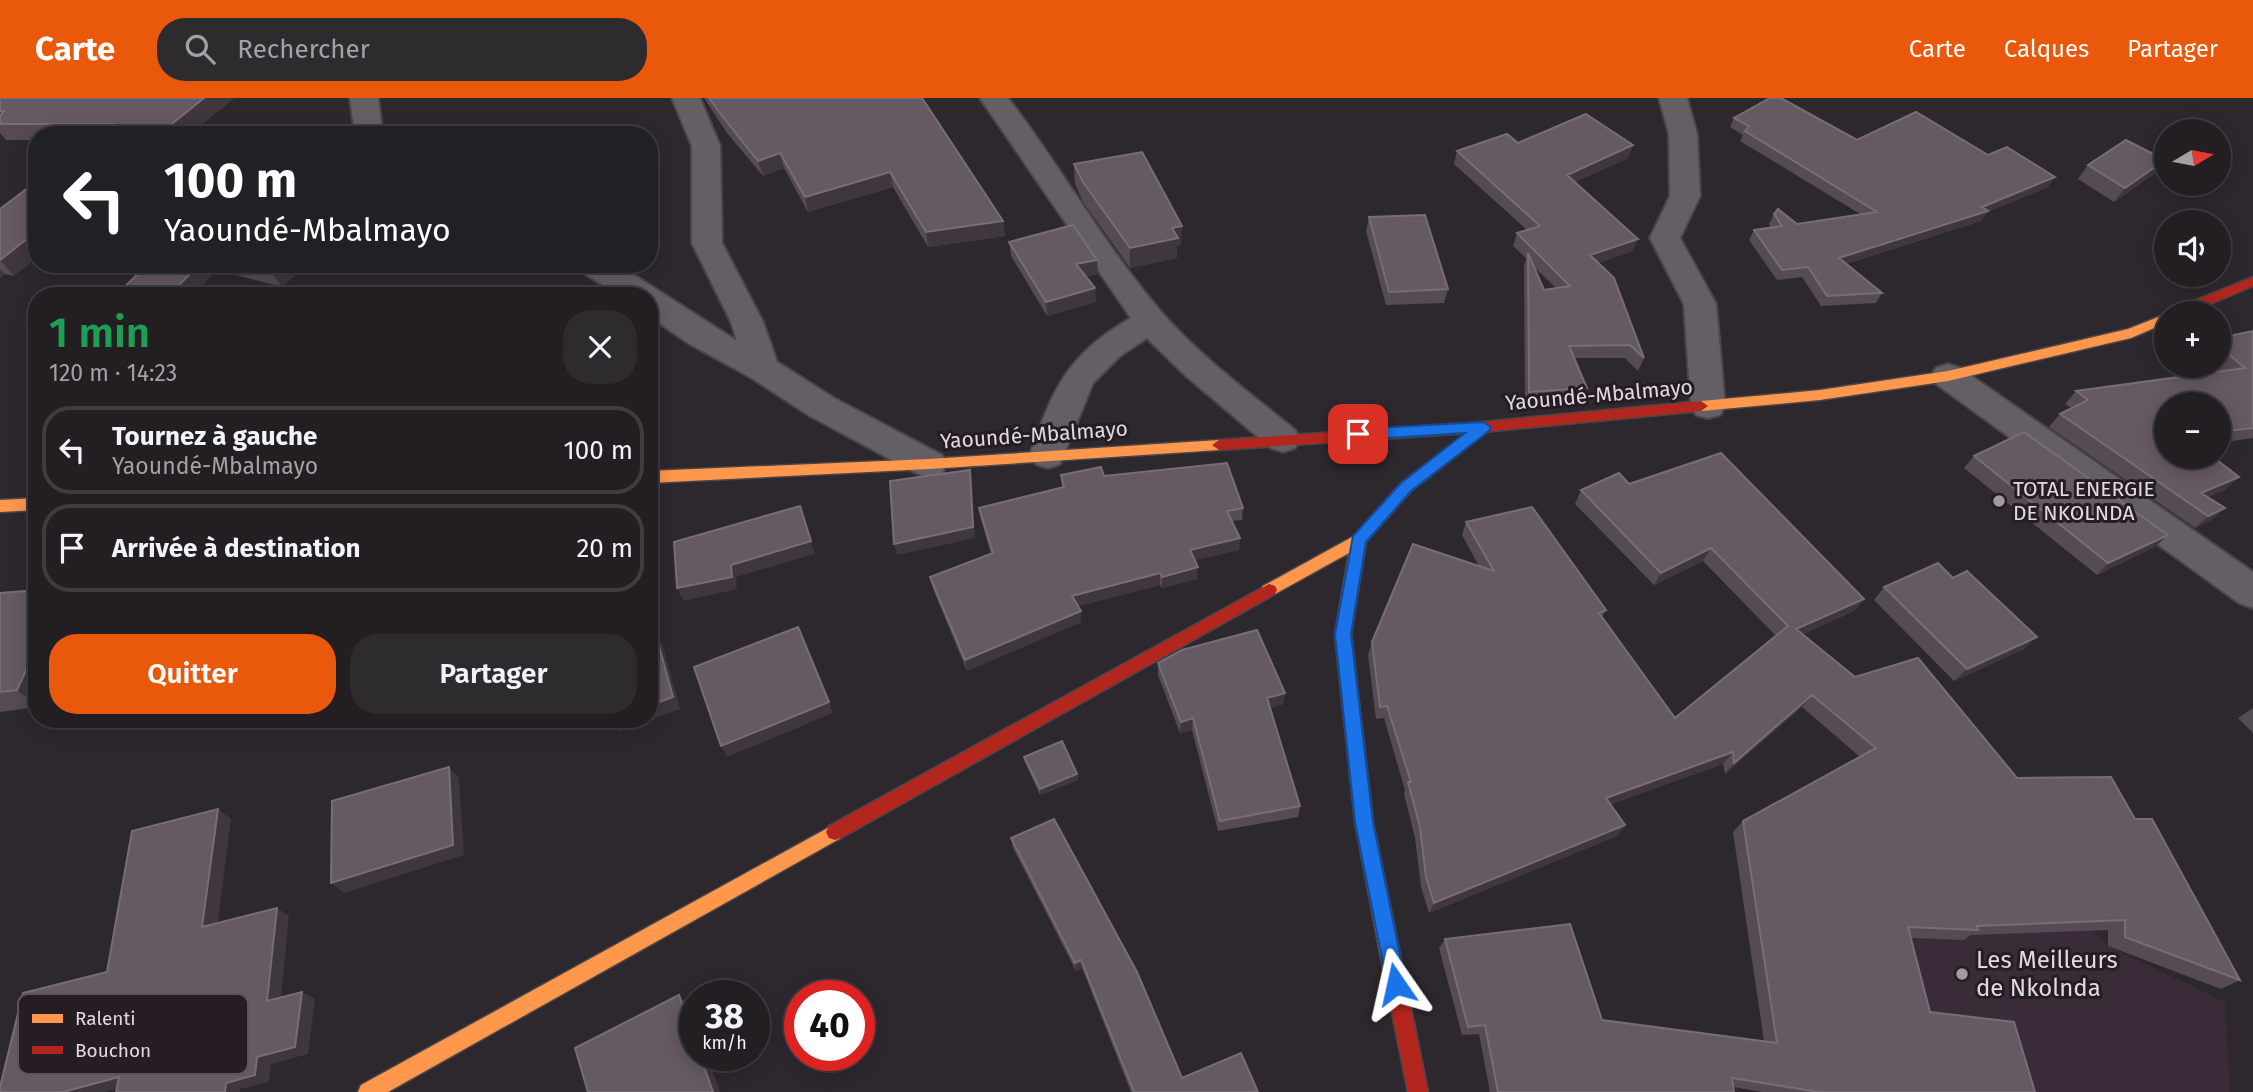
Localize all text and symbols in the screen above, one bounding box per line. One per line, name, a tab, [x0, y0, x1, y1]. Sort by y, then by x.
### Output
search box	[157, 18, 647, 81]
text: Carte	[35, 29, 115, 69]
icon: search	[181, 30, 219, 68]
text: Rechercher	[237, 34, 370, 65]
text: Carte	[1909, 35, 1966, 63]
text: Calques	[2004, 35, 2089, 63]
text: Partager	[2127, 35, 2218, 63]
north arrow	[2154, 119, 2231, 196]
map controls	[2154, 119, 2231, 469]
text: 100 m	[164, 151, 297, 210]
icon: left	[49, 154, 140, 245]
button: sound	[2154, 210, 2231, 287]
text: Yaoundé-Mbalmayo	[164, 211, 451, 249]
button: +	[2154, 301, 2231, 378]
text: 1 min	[49, 308, 150, 358]
button: close	[563, 310, 637, 384]
text: 120 m · 14:23	[49, 359, 177, 387]
street label: Yaoundé-Mbalmayo	[1504, 374, 1694, 416]
button: −	[2154, 392, 2231, 469]
pin	[1328, 404, 1388, 464]
street label: Yaoundé-Mbalmayo	[939, 415, 1129, 455]
icon: arrive	[1339, 415, 1377, 453]
text: Tournez à gauche	[112, 421, 317, 452]
icon: left	[53, 431, 91, 469]
text: 100 m	[564, 435, 633, 466]
text: Yaoundé-Mbalmayo	[112, 452, 318, 480]
place label: TOTAL ENERGIE DE NKOLNDA	[2013, 476, 2155, 526]
marker: TOTAL ENERGIE DE NKOLNDA	[1991, 493, 2007, 509]
icon: arrive	[53, 529, 91, 567]
text: Arrivée à destination	[112, 533, 361, 564]
text: 20 m	[576, 533, 633, 564]
button: Quitter	[49, 634, 336, 714]
button: Partager	[350, 634, 637, 714]
place label: Les Meilleurs de Nkolnda	[1976, 946, 2118, 1002]
position arrow	[1359, 947, 1433, 1021]
marker: Les Meilleurs de Nkolnda	[1954, 966, 1970, 982]
speed limit sign: 40	[784, 980, 875, 1071]
legend	[18, 994, 248, 1074]
text: 38	[705, 995, 744, 1037]
text: Ralenti	[75, 1007, 136, 1030]
text: km/h	[702, 1032, 747, 1054]
text: Bouchon	[75, 1039, 151, 1062]

